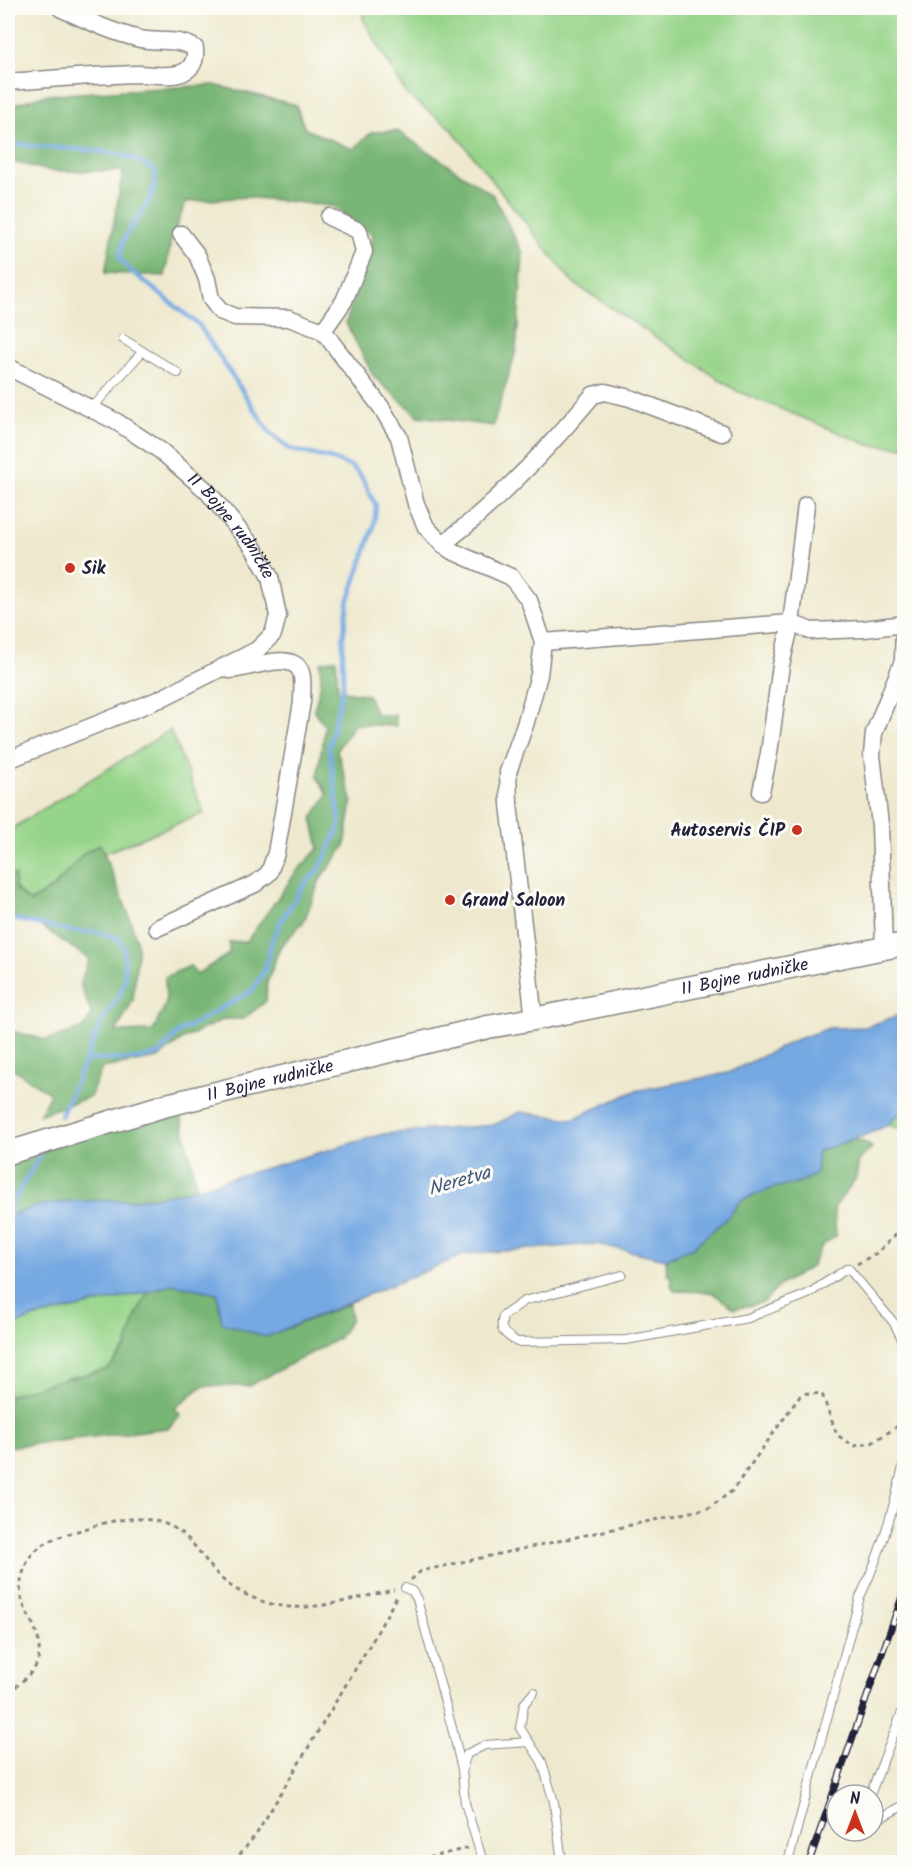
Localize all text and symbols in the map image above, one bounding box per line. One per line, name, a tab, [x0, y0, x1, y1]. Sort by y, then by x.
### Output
street label: II Bojne rudničke	[179, 466, 281, 585]
place label: Sik	[82, 555, 107, 584]
marker: Sik	[63, 561, 77, 575]
place label: Autoservis ČIP	[671, 817, 786, 846]
marker: Autoservis ČIP	[790, 823, 804, 837]
place label: Grand Saloon	[462, 887, 565, 916]
marker: Grand Saloon	[443, 893, 457, 907]
street label: II Bojne rudničke	[678, 951, 811, 1005]
street label: II Bojne rudničke	[204, 1052, 337, 1111]
water label: Neretva	[425, 1157, 496, 1206]
north arrow	[825, 1783, 885, 1843]
text: N	[850, 1787, 860, 1812]

